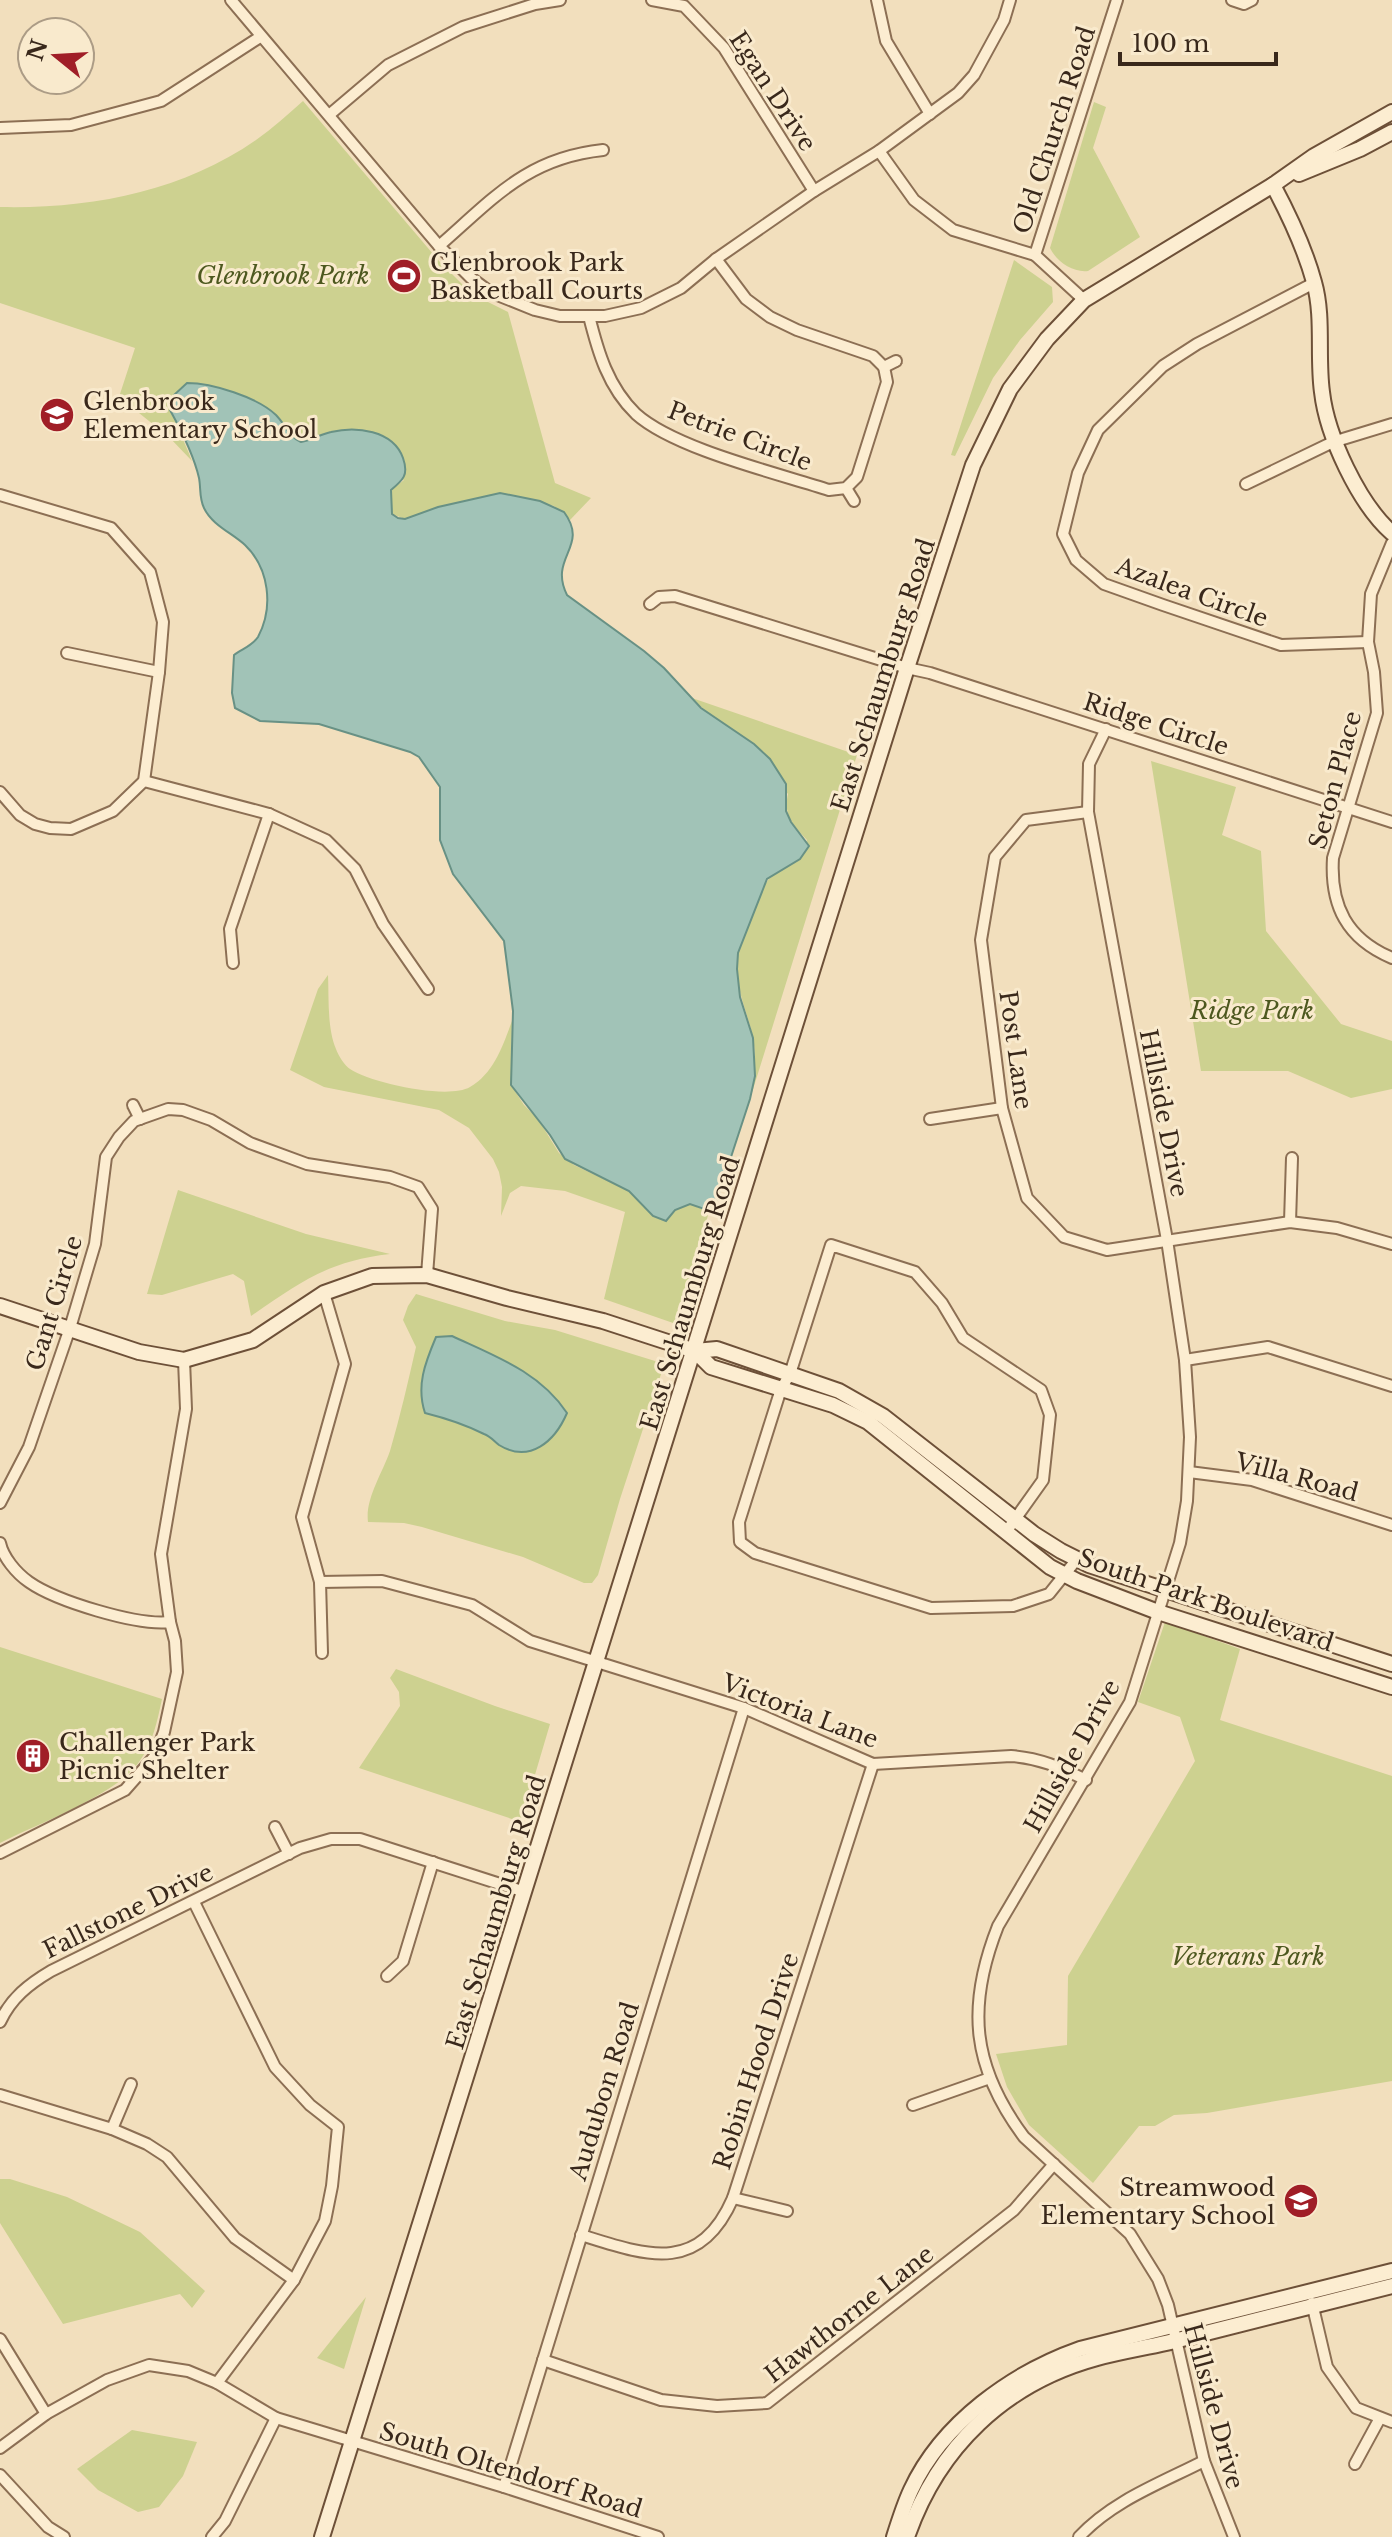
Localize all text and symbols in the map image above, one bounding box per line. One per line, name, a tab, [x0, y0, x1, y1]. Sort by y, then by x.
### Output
north arrow	[16, 16, 96, 96]
scale bar	[1120, 16, 1276, 66]
street label: Old Church Road	[1007, 23, 1101, 237]
street label: Egan Drive	[723, 26, 823, 156]
text: 100 m	[1132, 29, 1210, 58]
text: N	[21, 36, 54, 64]
place label: Glenbrook Park Basketball Courts	[430, 248, 643, 305]
sports icon: Glenbrook Park Basketball Courts	[385, 257, 423, 295]
park label: Glenbrook Park	[197, 261, 369, 290]
place label: Glenbrook Elementary School	[83, 387, 318, 444]
street label: Petrie Circle	[664, 395, 816, 477]
school or university icon: Glenbrook Elementary School	[38, 396, 76, 434]
street label: East Schaumburg Road	[825, 535, 941, 815]
street label: Azalea Circle	[1111, 551, 1272, 633]
street label: Ridge Circle	[1080, 687, 1232, 761]
street label: Seton Place	[1303, 708, 1367, 852]
street label: Post Lane	[993, 989, 1039, 1111]
park label: Ridge Park	[1189, 996, 1314, 1025]
street label: Hillside Drive	[1133, 1027, 1195, 1199]
street label: East Schaumburg Road	[634, 1152, 746, 1434]
street label: Gant Circle	[20, 1232, 88, 1374]
street label: Villa Road	[1231, 1446, 1362, 1507]
street label: South Park Boulevard	[1074, 1543, 1338, 1657]
street label: Victoria Lane	[717, 1668, 882, 1754]
street label: Hillside Drive	[1018, 1674, 1126, 1838]
place label: Challenger Park Picnic Shelter	[59, 1728, 256, 1785]
building icon: Challenger Park Picnic Shelter	[14, 1737, 52, 1775]
street label: East Schaumburg Road	[440, 1771, 552, 2053]
street label: Fallstone Drive	[38, 1857, 218, 1965]
park label: Veterans Park	[1172, 1942, 1324, 1971]
street label: Robin Hood Drive	[707, 1949, 805, 2173]
street label: Audubon Road	[563, 1998, 645, 2185]
place label: Streamwood Elementary School	[1041, 2173, 1275, 2230]
school or university icon: Streamwood Elementary School	[1282, 2182, 1320, 2220]
street label: Hawthorne Lane	[759, 2239, 939, 2389]
street label: Hillside Drive	[1178, 2320, 1250, 2492]
street label: South Oltendorf Road	[376, 2416, 646, 2524]

